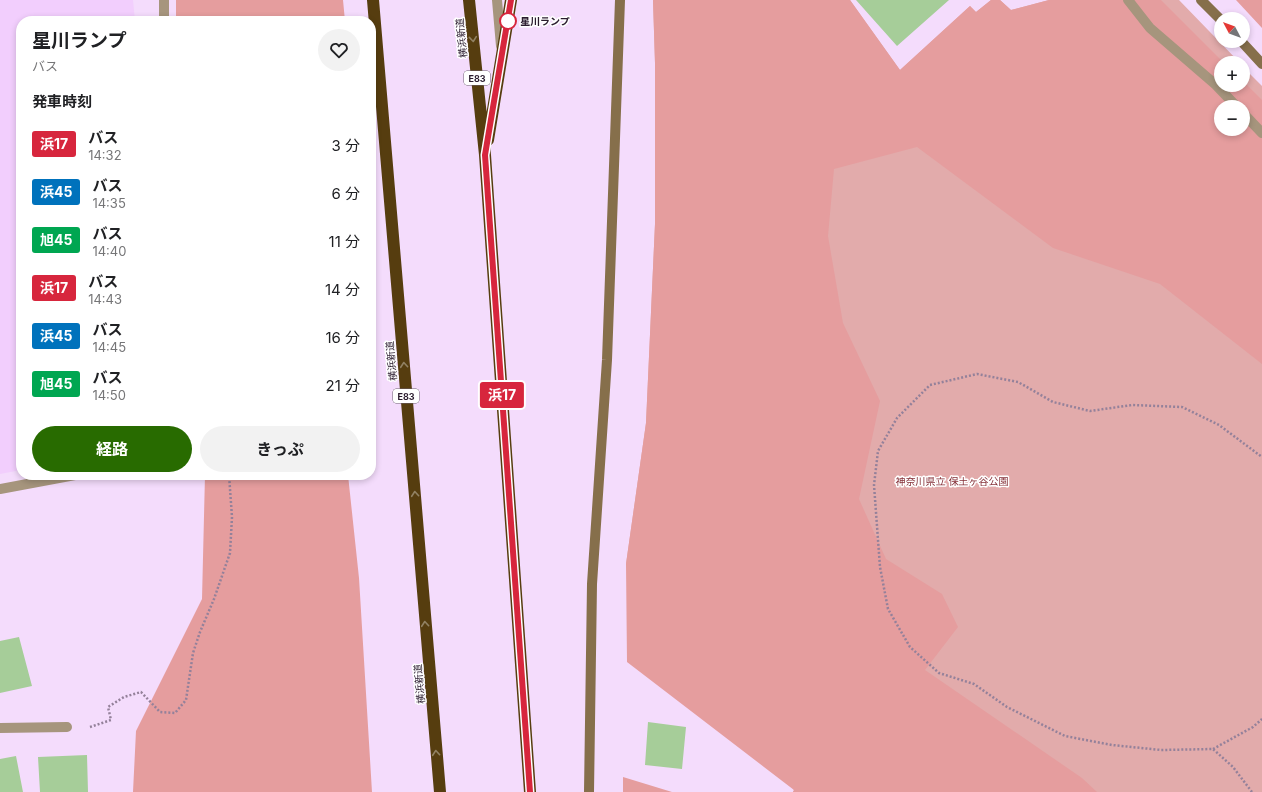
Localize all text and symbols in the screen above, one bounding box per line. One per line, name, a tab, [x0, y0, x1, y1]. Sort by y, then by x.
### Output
marker: 星川ランプ	[499, 12, 517, 30]
north arrow	[1214, 12, 1250, 48]
map controls	[1214, 12, 1250, 136]
place label: 星川ランプ	[520, 15, 570, 27]
street label: 横浜新道	[453, 17, 469, 59]
text: 星川ランプ	[32, 29, 126, 52]
button: heart	[318, 29, 360, 71]
one-way arrow	[468, 36, 477, 42]
button: +	[1214, 56, 1250, 92]
text: バス	[32, 58, 58, 74]
road number: E83	[464, 71, 490, 85]
text: 発車時刻	[32, 92, 92, 111]
button: −	[1214, 100, 1250, 136]
text: バス	[88, 128, 118, 147]
text: 浜17	[40, 135, 68, 152]
text: 3 分	[332, 136, 360, 155]
text: 14:32	[88, 147, 122, 163]
text: バス	[92, 176, 122, 195]
text: 浜45	[40, 183, 72, 200]
text: 6 分	[331, 184, 360, 203]
text: 14:35	[92, 195, 126, 211]
text: バス	[92, 224, 122, 243]
text: 旭45	[40, 231, 72, 248]
text: 11 分	[329, 232, 360, 251]
text: 14:40	[92, 243, 126, 259]
text: バス	[88, 272, 118, 291]
text: 浜17	[40, 279, 68, 296]
text: 14 分	[325, 280, 360, 299]
text: 14:43	[88, 291, 122, 307]
text: バス	[92, 320, 122, 339]
text: 浜45	[40, 327, 72, 344]
text: 16 分	[325, 328, 360, 347]
text: 14:45	[92, 339, 126, 355]
street label: 横浜新道	[383, 341, 399, 381]
one-way arrow	[399, 361, 408, 368]
text: バス	[92, 368, 122, 387]
text: 旭45	[40, 375, 72, 392]
text: 21 分	[326, 376, 360, 395]
line badge: 浜17	[479, 382, 525, 408]
text: 浜17	[488, 386, 516, 403]
text: 14:50	[92, 387, 126, 403]
road number: E83	[393, 389, 419, 403]
button: 経路	[32, 426, 192, 472]
button: きっぷ	[200, 426, 360, 472]
park label: 神奈川県立 保土ヶ谷公園	[896, 475, 1008, 487]
one-way arrow	[410, 491, 419, 497]
one-way arrow	[421, 621, 430, 627]
street label: 横浜新道	[411, 664, 427, 704]
one-way arrow	[432, 750, 441, 756]

